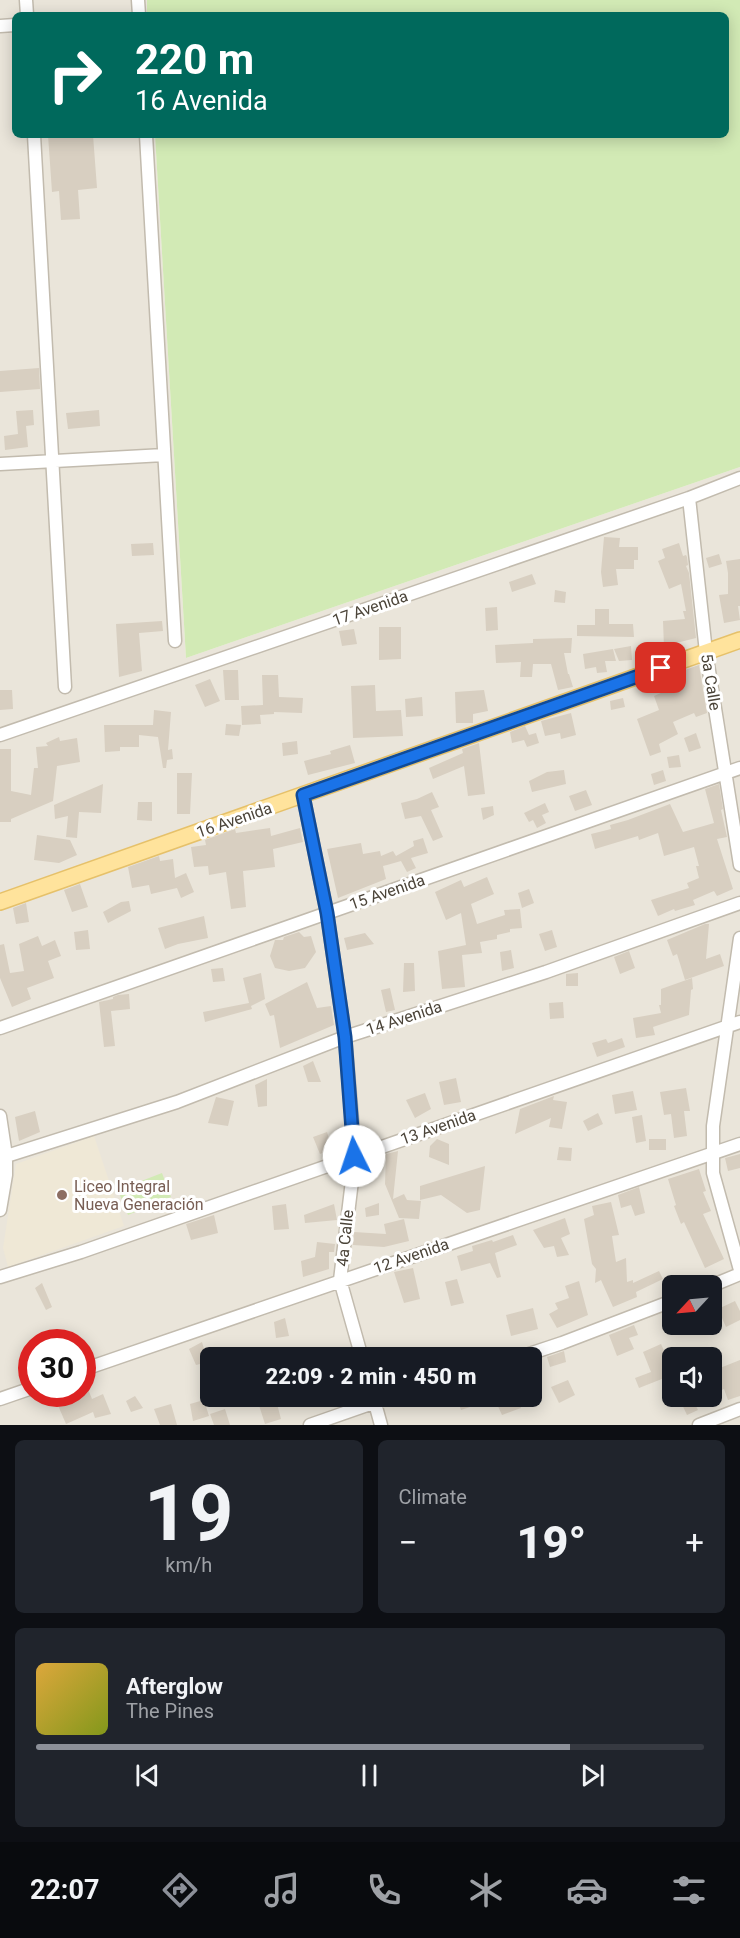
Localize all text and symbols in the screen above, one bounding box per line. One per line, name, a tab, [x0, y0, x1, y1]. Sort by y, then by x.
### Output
text: 220 m	[135, 35, 254, 84]
icon: right	[36, 36, 114, 114]
text: 16 Avenida	[135, 85, 268, 117]
street label: 17 Avenida	[330, 586, 410, 630]
pin	[635, 642, 686, 693]
icon: arrive	[644, 651, 677, 684]
street label: 5a Calle	[697, 652, 725, 712]
street label: 16 Avenida	[194, 798, 274, 842]
street label: 15 Avenida	[347, 870, 427, 914]
street label: 14 Avenida	[364, 997, 444, 1039]
street label: 13 Avenida	[398, 1105, 478, 1149]
position arrow	[322, 1124, 386, 1188]
place label: Liceo Integral Nueva Generación	[74, 1177, 204, 1214]
marker: Liceo Integral Nueva Generación	[55, 1188, 69, 1202]
street label: 4a Calle	[333, 1209, 357, 1267]
street label: 12 Avenida	[371, 1234, 451, 1278]
north arrow	[662, 1275, 722, 1335]
map controls	[662, 1275, 722, 1407]
speed limit sign: 30	[18, 1329, 96, 1407]
button: sound	[662, 1347, 722, 1407]
text: 22:09 · 2 min · 450 m	[266, 1364, 476, 1389]
text: 19	[144, 1468, 234, 1559]
text: Climate	[399, 1485, 467, 1509]
text: 19°	[517, 1516, 586, 1569]
text: −	[399, 1523, 417, 1562]
text: +	[685, 1523, 704, 1562]
text: km/h	[165, 1553, 212, 1577]
text: Afterglow	[126, 1674, 223, 1699]
text: The Pines	[126, 1699, 214, 1723]
icon: previous	[131, 1759, 164, 1792]
icon: pause	[353, 1759, 386, 1792]
icon: next	[576, 1759, 609, 1792]
icon: directions	[159, 1869, 201, 1911]
icon: music	[261, 1869, 303, 1911]
icon: phone	[363, 1869, 405, 1911]
icon: climate	[465, 1869, 507, 1911]
icon: car	[566, 1869, 608, 1911]
icon: filters	[668, 1869, 710, 1911]
text: 22:07	[30, 1874, 99, 1906]

